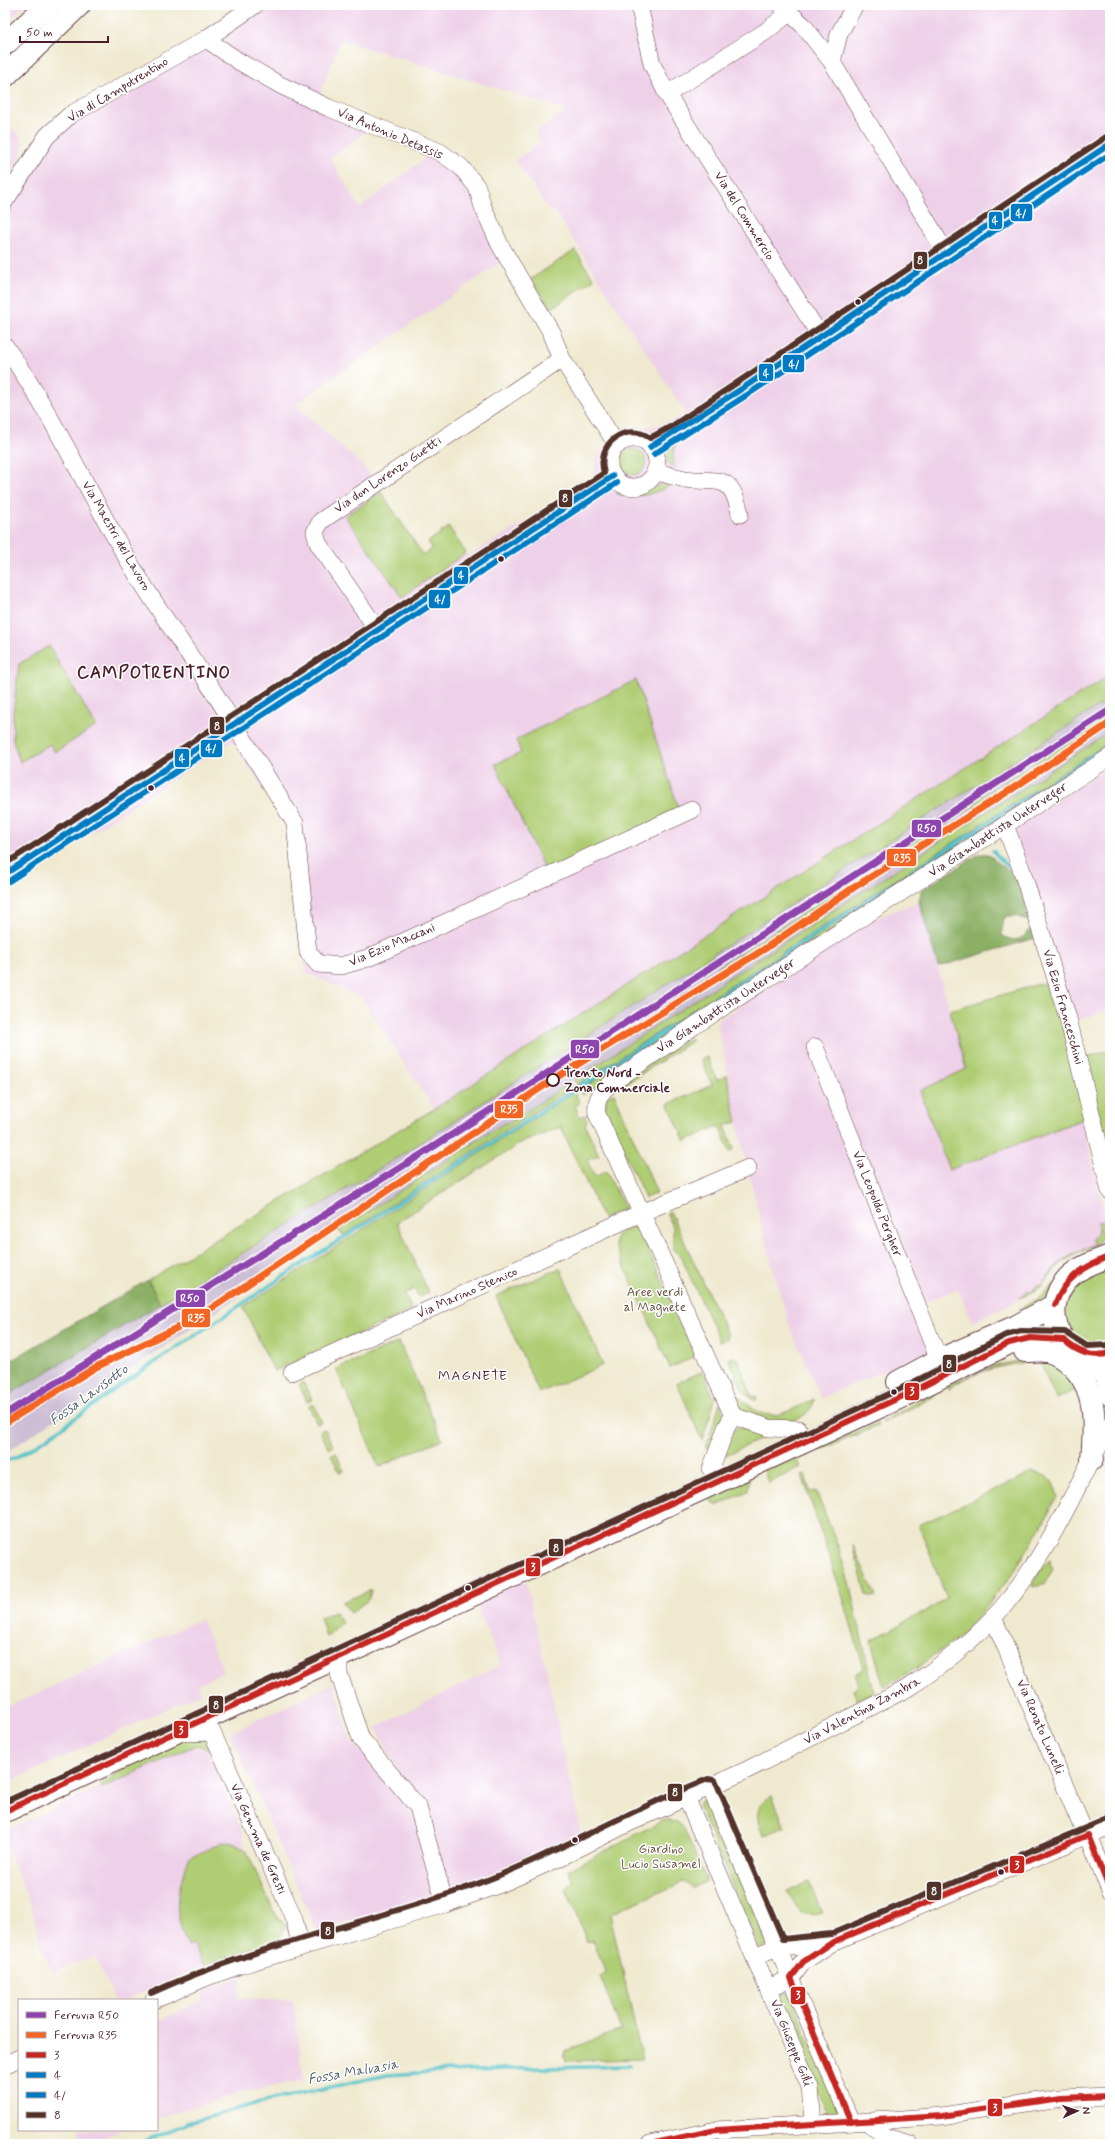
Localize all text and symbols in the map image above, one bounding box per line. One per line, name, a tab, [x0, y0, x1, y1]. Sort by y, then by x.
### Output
scale bar	[20, 18, 108, 44]
text: 50 m	[26, 25, 53, 41]
street label: Via di Campotrentino	[64, 53, 172, 127]
street label: Via Antonio Detassis	[334, 104, 446, 164]
street label: Via del Commercio	[710, 169, 778, 264]
line badge: 4/	[1010, 203, 1033, 222]
text: 4/	[1015, 207, 1027, 221]
line badge: 4	[988, 211, 1003, 230]
text: 4	[992, 214, 999, 228]
line badge: 8	[913, 251, 928, 270]
text: 8	[917, 254, 923, 268]
unlabelled marker	[853, 297, 863, 307]
line badge: 4/	[782, 354, 805, 373]
text: 4/	[788, 358, 800, 372]
line badge: 4	[758, 363, 774, 382]
text: 4	[763, 367, 770, 381]
street label: Via don Lorenzo Guetti	[331, 432, 445, 517]
street label: Via Maestri del Lavoro	[78, 478, 154, 594]
line badge: 8	[558, 489, 573, 508]
text: 8	[562, 492, 568, 506]
unlabelled marker	[496, 554, 506, 564]
line badge: 4	[453, 566, 469, 585]
text: 4	[458, 569, 465, 583]
line badge: 4/	[428, 589, 451, 609]
text: 4/	[434, 593, 446, 607]
district label: CAMPOTRENTINO	[77, 662, 231, 684]
line badge: 8	[209, 716, 225, 735]
text: 8	[214, 720, 220, 734]
line badge: 4/	[200, 739, 223, 758]
text: 4/	[205, 742, 217, 756]
line badge: 4	[174, 748, 190, 768]
text: 4	[179, 752, 186, 766]
street label: Via Giambattista Unterveger	[925, 778, 1073, 883]
unlabelled marker	[146, 783, 156, 793]
line badge: R50	[911, 819, 942, 838]
text: R50	[917, 822, 937, 836]
line badge: R35	[886, 848, 917, 867]
text: R35	[893, 852, 911, 866]
street label: Via Ezio Maccani	[346, 919, 438, 971]
street label: Via Ezio Franceschini	[1038, 947, 1088, 1067]
street label: Via Giambattista Unterveger	[653, 954, 801, 1059]
line badge: R50	[570, 1039, 600, 1059]
text: R50	[575, 1043, 595, 1057]
place label: Trento Nord - Zona Commerciale	[564, 1065, 671, 1097]
marker: Trento Nord - Zona Commerciale	[546, 1073, 560, 1087]
line badge: R35	[494, 1100, 524, 1119]
text: R35	[500, 1103, 518, 1117]
street label: Via Leopoldo Pergher	[848, 1149, 906, 1260]
street label: Via Marino Stenico	[414, 1263, 520, 1323]
park label: Aree verdi al Magnete	[624, 1284, 686, 1317]
line badge: R50	[175, 1289, 206, 1308]
text: R50	[180, 1292, 200, 1306]
line badge: R35	[181, 1308, 211, 1328]
text: R35	[187, 1312, 205, 1326]
line badge: 8	[942, 1354, 957, 1373]
text: 8	[946, 1358, 952, 1372]
water label: Fossa Lavisotto	[46, 1360, 133, 1430]
district label: MAGNETE	[438, 1367, 508, 1385]
line badge: 3	[904, 1382, 920, 1401]
text: 3	[910, 1385, 915, 1399]
unlabelled marker	[889, 1387, 899, 1397]
line badge: 8	[548, 1538, 564, 1557]
text: 8	[553, 1542, 559, 1556]
line badge: 3	[525, 1557, 541, 1577]
text: 3	[531, 1561, 536, 1575]
unlabelled marker	[463, 1583, 473, 1593]
street label: Via Valentina Zambra	[801, 1673, 924, 1749]
street label: Via Renato Lunelli	[1012, 1677, 1068, 1778]
line badge: 8	[208, 1695, 224, 1714]
text: 8	[213, 1699, 219, 1713]
line badge: 3	[173, 1720, 189, 1739]
text: 3	[179, 1724, 184, 1738]
street label: Via Gemma de Gresti	[226, 1781, 290, 1897]
line badge: 8	[667, 1783, 683, 1802]
text: 8	[672, 1786, 678, 1800]
unlabelled marker	[570, 1835, 580, 1845]
park label: Giardino Lucio Susamel	[621, 1841, 701, 1873]
line badge: 3	[1009, 1855, 1025, 1874]
text: 3	[1015, 1859, 1020, 1873]
unlabelled marker	[996, 1867, 1006, 1877]
line badge: 8	[926, 1881, 942, 1901]
text: 8	[931, 1885, 937, 1899]
line badge: 8	[320, 1921, 335, 1940]
text: 8	[325, 1925, 331, 1939]
line badge: 3	[790, 1986, 806, 2005]
text: 3	[796, 1989, 801, 2003]
street label: Via Giuseppe Gilli	[766, 1997, 816, 2089]
legend	[18, 1999, 158, 2131]
text: Ferrovia R50	[54, 2008, 119, 2024]
text: Ferrovia R35	[54, 2028, 117, 2044]
text: 3	[54, 2048, 60, 2064]
water label: Fossa Malvasia	[306, 2055, 400, 2089]
text: 4	[54, 2068, 61, 2084]
text: 4/	[54, 2088, 66, 2104]
north arrow	[1057, 2091, 1097, 2131]
line badge: 3	[987, 2098, 1003, 2117]
text: 3	[993, 2102, 998, 2116]
text: N	[1079, 2107, 1093, 2115]
text: 8	[54, 2108, 61, 2124]

